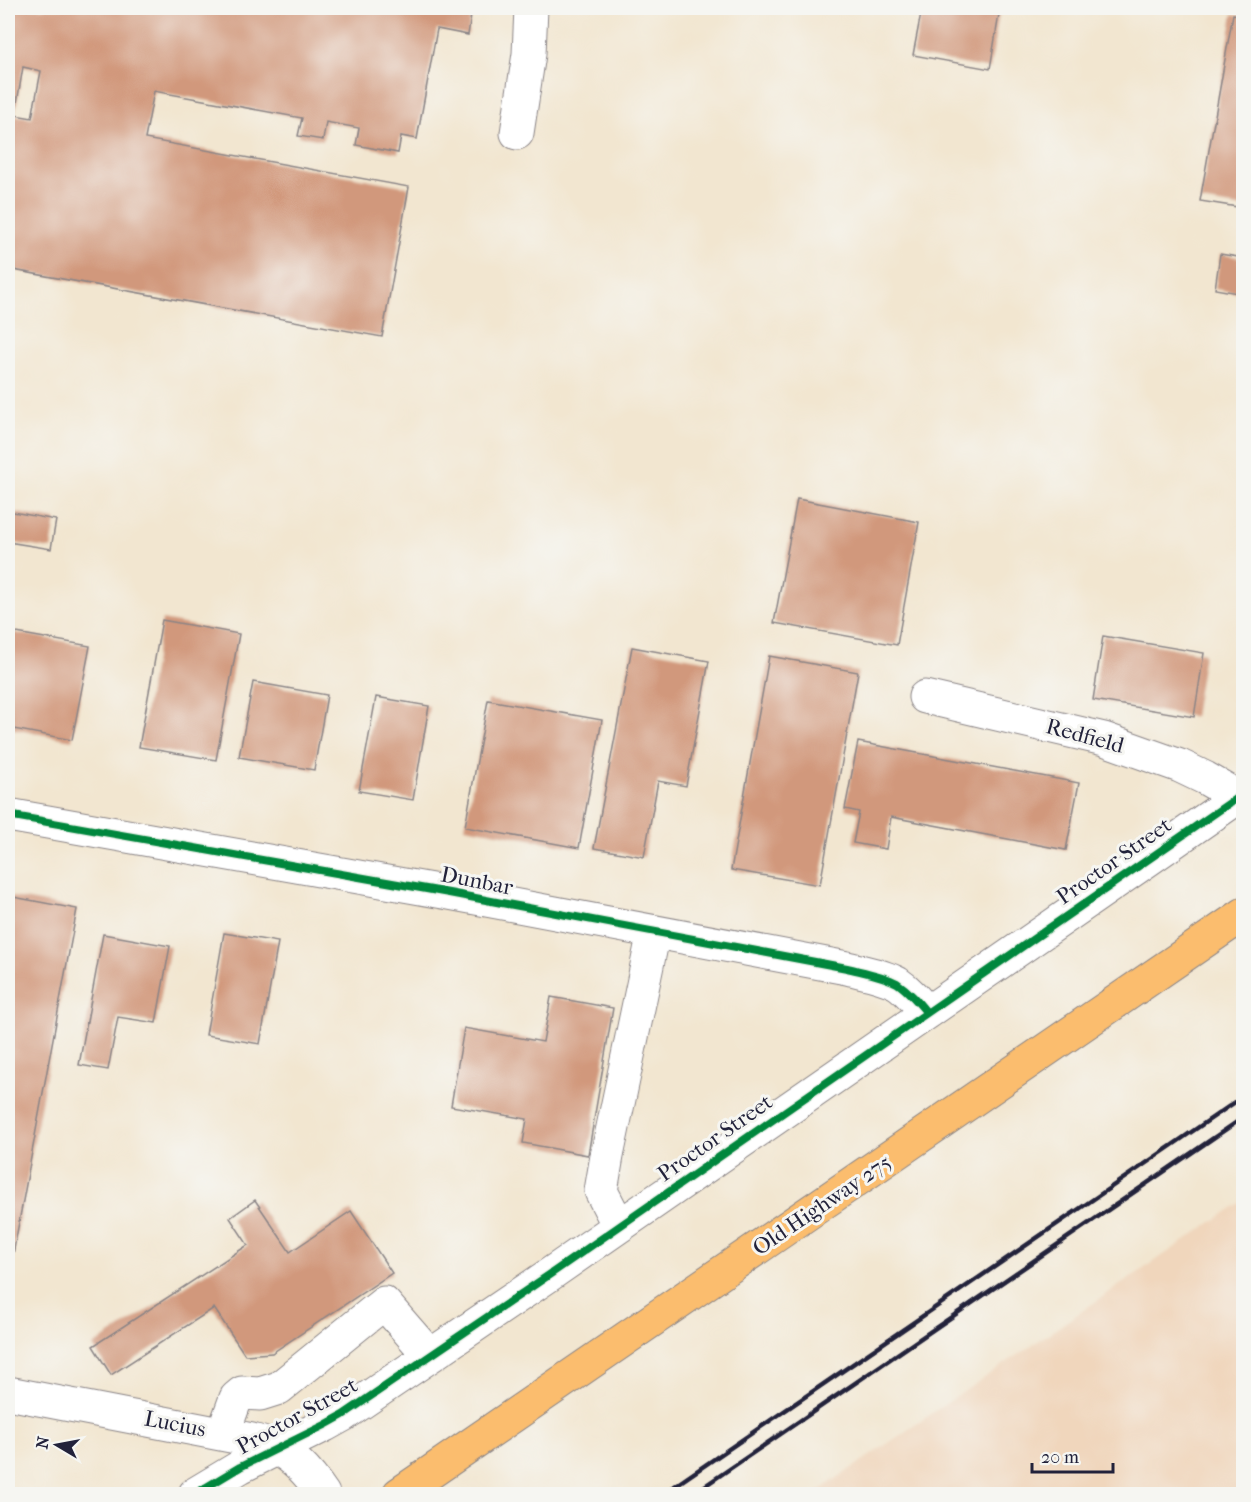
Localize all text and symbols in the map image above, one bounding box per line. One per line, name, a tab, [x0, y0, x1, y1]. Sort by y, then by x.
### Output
street label: Redfield	[1043, 713, 1128, 759]
street label: Proctor Street	[1052, 812, 1177, 910]
street label: Dunbar	[439, 861, 516, 901]
street label: Proctor Street	[653, 1089, 778, 1187]
street label: Old Highway 275	[748, 1149, 896, 1261]
street label: Proctor Street	[232, 1372, 362, 1460]
street label: Lucius	[142, 1405, 208, 1443]
north arrow	[27, 1415, 87, 1475]
text: N	[32, 1434, 53, 1450]
scale bar	[1032, 1436, 1113, 1474]
text: 20 m	[1041, 1447, 1079, 1468]

